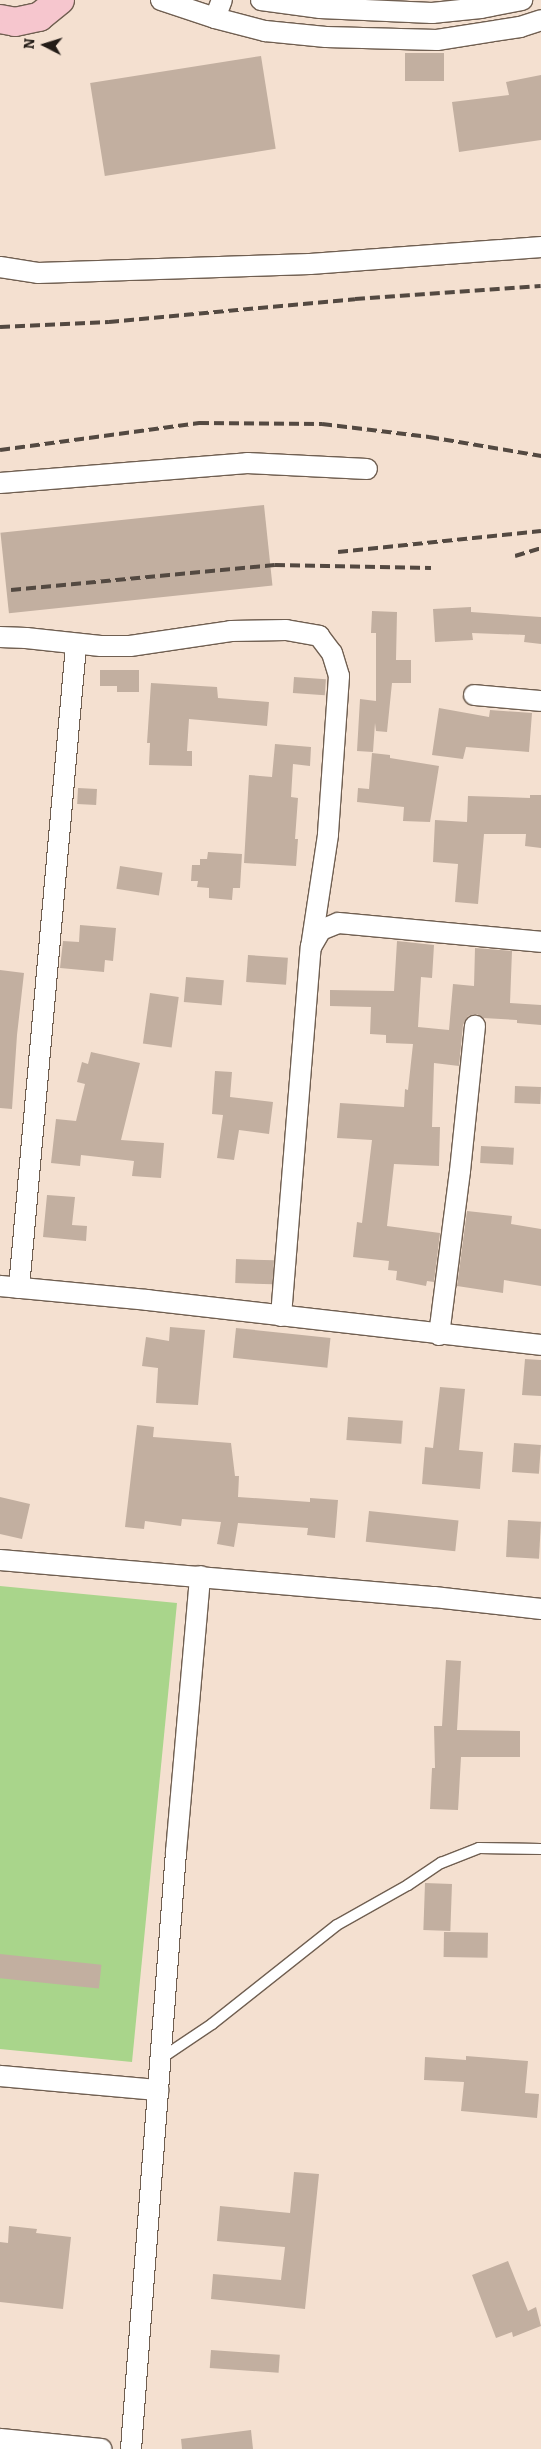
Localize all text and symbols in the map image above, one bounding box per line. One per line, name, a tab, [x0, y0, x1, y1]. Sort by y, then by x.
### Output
north arrow	[20, 20, 70, 70]
text: N	[21, 38, 38, 50]

